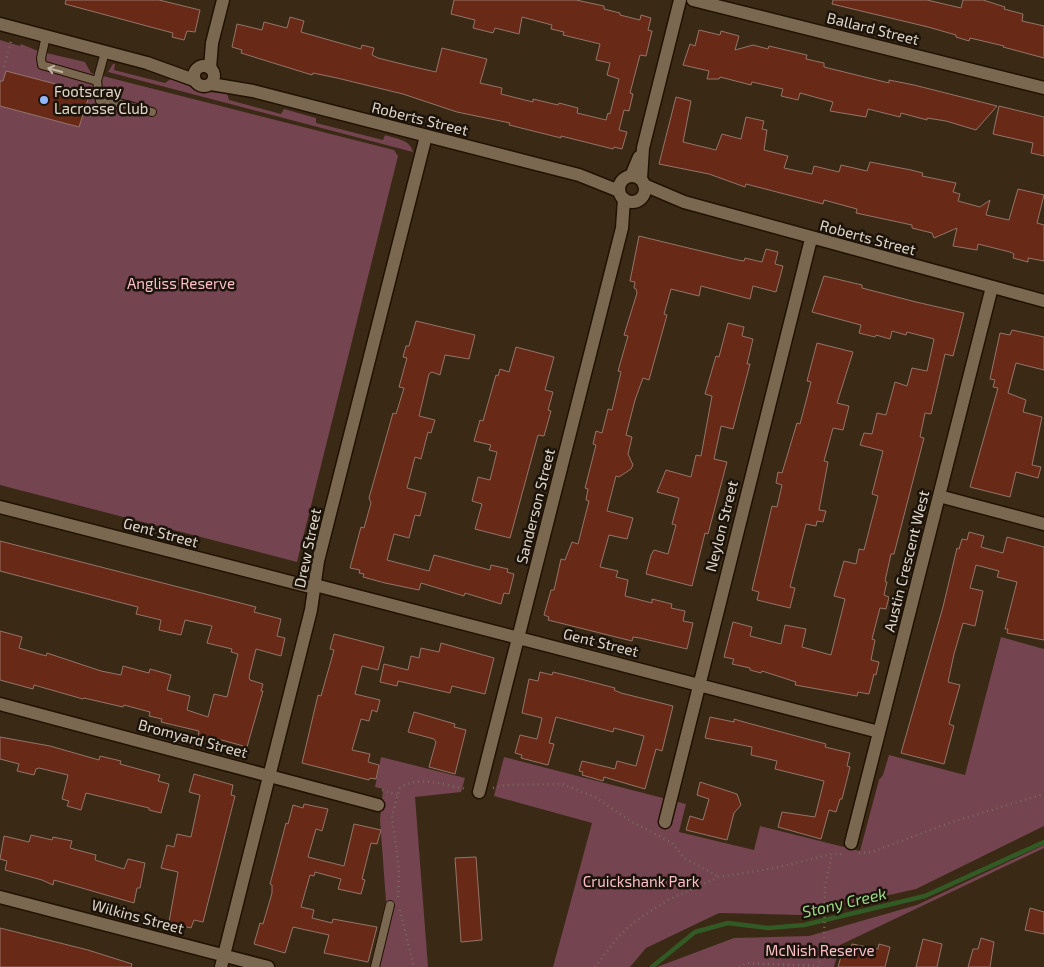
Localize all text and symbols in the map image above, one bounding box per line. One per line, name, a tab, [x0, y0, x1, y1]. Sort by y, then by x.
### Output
street label: Ballard Street	[825, 8, 921, 48]
one-way arrow	[48, 64, 64, 74]
place label: Footscray Lacrosse Club	[54, 82, 148, 117]
marker: Footscray Lacrosse Club	[38, 94, 50, 106]
street label: Roberts Street	[370, 97, 470, 139]
street label: Roberts Street	[818, 216, 918, 259]
park label: Angliss Reserve	[127, 274, 235, 292]
street label: Sanderson Street	[512, 446, 558, 565]
street label: Neylon Street	[701, 478, 741, 573]
street label: Austin Crescent West	[880, 488, 932, 634]
street label: Drew Street	[290, 506, 324, 589]
street label: Gent Street	[122, 513, 201, 551]
street label: Gent Street	[561, 624, 641, 660]
street label: Bromyard Street	[136, 715, 250, 761]
park label: Cruickshank Park	[583, 872, 700, 890]
water label: Stony Creek	[800, 883, 888, 922]
street label: Wilkins Street	[90, 895, 187, 937]
park label: McNish Reserve	[765, 941, 875, 959]

